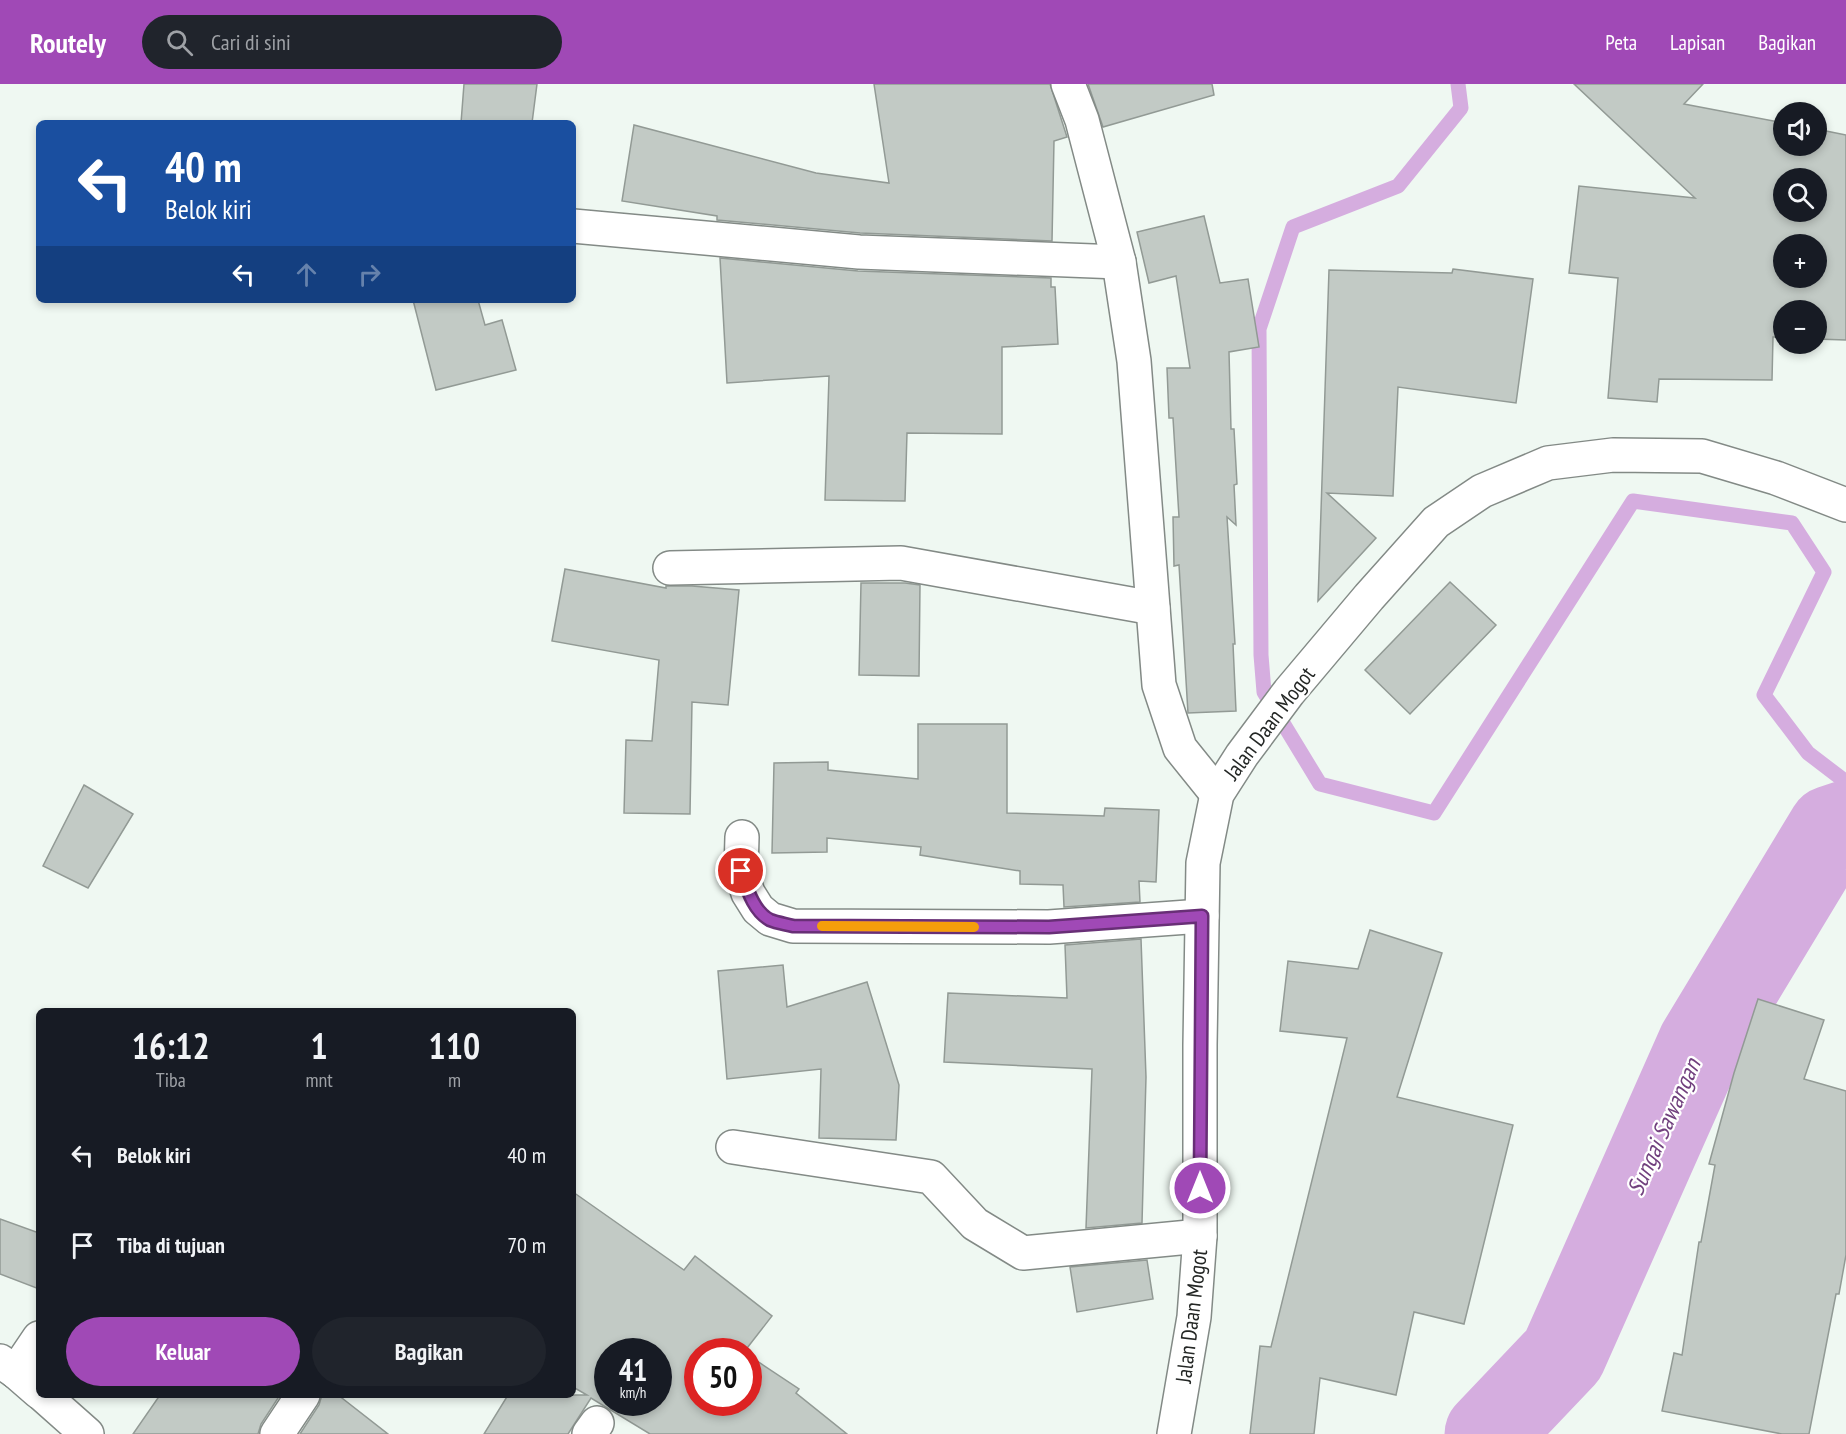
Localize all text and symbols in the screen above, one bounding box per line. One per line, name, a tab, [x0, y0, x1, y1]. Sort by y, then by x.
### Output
search box	[142, 15, 562, 69]
text: Routely	[30, 24, 106, 61]
icon: search	[163, 26, 196, 59]
text: Cari di sini	[211, 28, 291, 56]
text: Peta	[1605, 29, 1637, 56]
text: Lapisan	[1670, 29, 1725, 56]
text: Bagikan	[1758, 29, 1816, 56]
map controls	[1773, 102, 1827, 354]
button: sound	[1773, 102, 1827, 156]
text: 40 m	[165, 139, 242, 194]
icon: left	[66, 144, 144, 222]
button: search	[1773, 168, 1827, 222]
text: Belok kiri	[165, 192, 252, 226]
button: +	[1773, 234, 1827, 288]
icon: left	[227, 258, 260, 291]
icon: ahead	[290, 258, 323, 291]
icon: right	[353, 258, 386, 291]
button: −	[1773, 300, 1827, 354]
street label: Jalan Daan Mogot	[1217, 661, 1321, 786]
pin	[715, 845, 766, 896]
icon: arrive	[724, 854, 757, 887]
text: 16:12	[132, 1022, 210, 1069]
text: 1	[311, 1022, 328, 1069]
text: 110	[429, 1022, 480, 1069]
water label: Sungai Sawangan	[1620, 1052, 1708, 1200]
text: Tiba	[156, 1067, 186, 1093]
text: mnt	[305, 1067, 333, 1093]
text: m	[448, 1067, 461, 1093]
icon: left	[66, 1139, 99, 1172]
text: Belok kiri	[117, 1141, 191, 1169]
text: 40 m	[507, 1141, 546, 1169]
position arrow	[1168, 1156, 1232, 1220]
icon: arrive	[66, 1229, 99, 1262]
text: Tiba di tujuan	[117, 1231, 225, 1259]
text: 70 m	[507, 1231, 546, 1259]
street label: Jalan Daan Mogot	[1169, 1248, 1213, 1385]
button: Keluar	[66, 1317, 300, 1386]
button: Bagikan	[312, 1317, 546, 1386]
speed limit sign: 50	[684, 1338, 762, 1416]
text: 41	[619, 1350, 647, 1389]
text: km/h	[620, 1383, 646, 1402]

